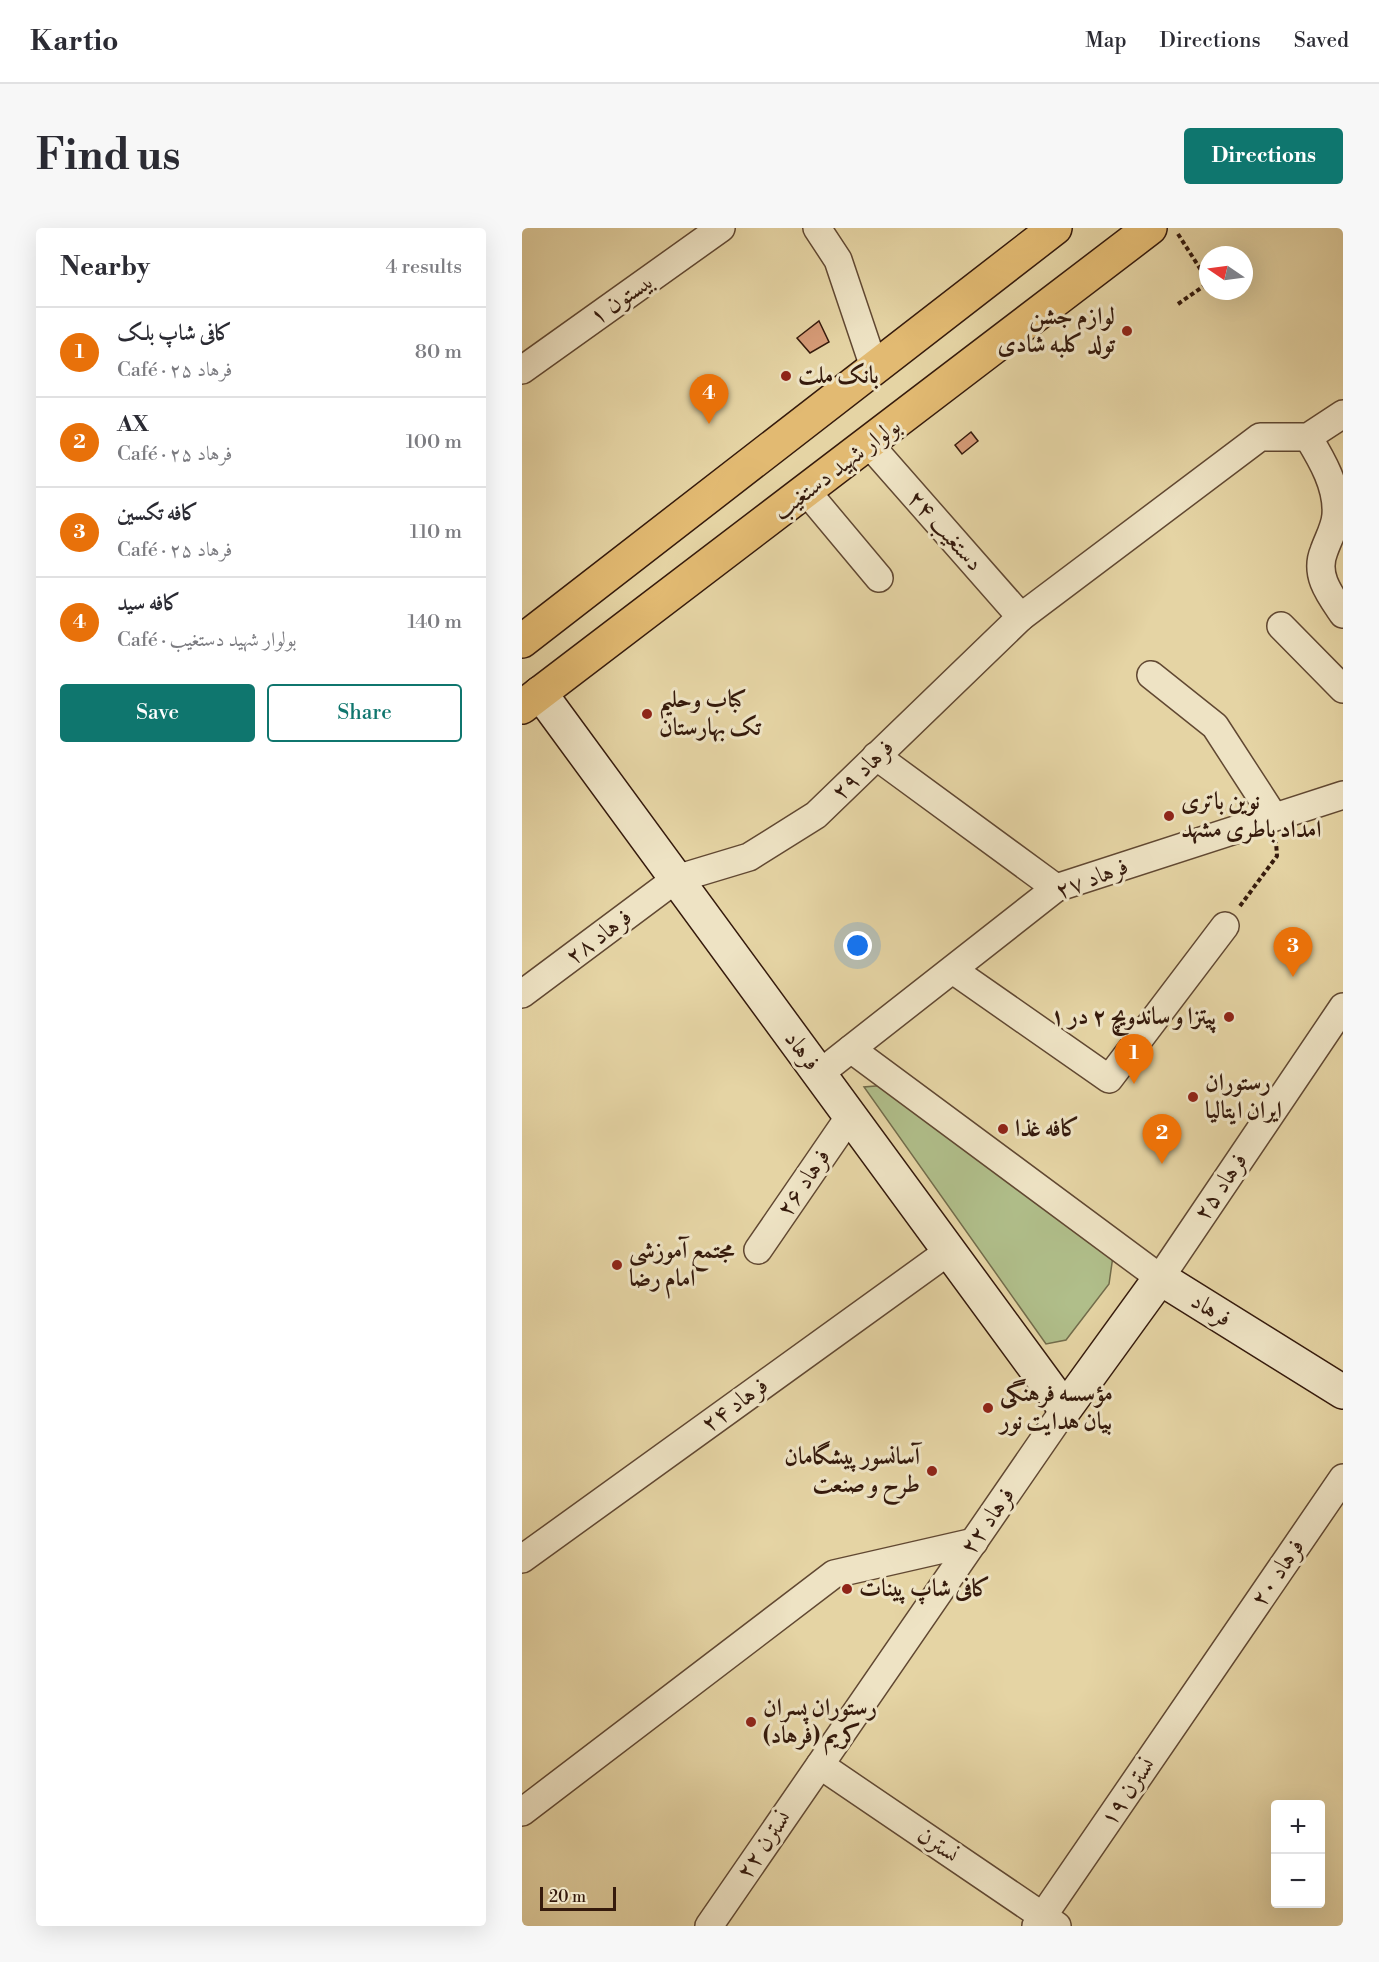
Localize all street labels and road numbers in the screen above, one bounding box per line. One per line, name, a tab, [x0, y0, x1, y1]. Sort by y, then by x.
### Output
street label: بیستون ۱	[584, 266, 660, 332]
street label: بولوار شهید دستغیب	[767, 411, 907, 527]
street label: دستغیب ۲۴	[901, 484, 989, 578]
street label: فرهاد ۲۹	[825, 733, 901, 807]
street label: فرهاد ۲۷	[1051, 851, 1133, 907]
street label: فرهاد ۲۸	[560, 902, 638, 972]
street label: فرهاد	[777, 1025, 827, 1077]
street label: فرهاد ۲۶	[770, 1143, 838, 1223]
street label: فرهاد ۲۵	[1187, 1147, 1255, 1227]
street label: فرهاد	[1185, 1286, 1237, 1334]
street label: فرهاد ۲۴	[696, 1371, 774, 1439]
street label: فرهاد ۲۲	[954, 1481, 1022, 1561]
street label: فرهاد ۲۰	[1244, 1533, 1312, 1613]
street label: نسترن ۱۹	[1094, 1752, 1162, 1832]
street label: نسترن ۲۲	[730, 1805, 798, 1885]
street label: نسترن	[911, 1820, 965, 1870]

